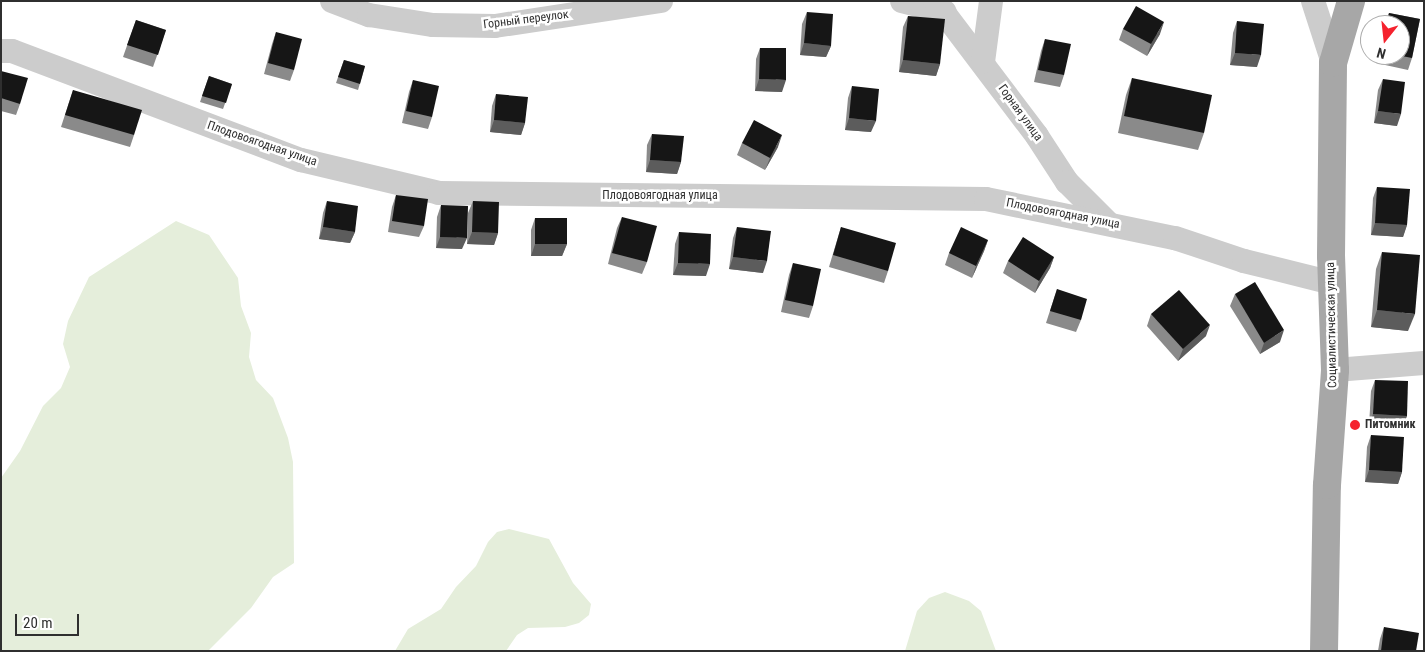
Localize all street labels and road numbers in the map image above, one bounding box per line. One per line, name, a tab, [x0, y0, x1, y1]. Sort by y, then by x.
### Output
street label: Горный переулок	[483, 8, 569, 32]
street label: Горная улица	[995, 82, 1045, 144]
street label: Плодовоягодная улица	[205, 118, 319, 170]
street label: Плодовоягодная улица	[602, 189, 718, 203]
street label: Плодовоягодная улица	[1005, 196, 1121, 232]
street label: Социалистическая улица	[1324, 262, 1340, 388]

